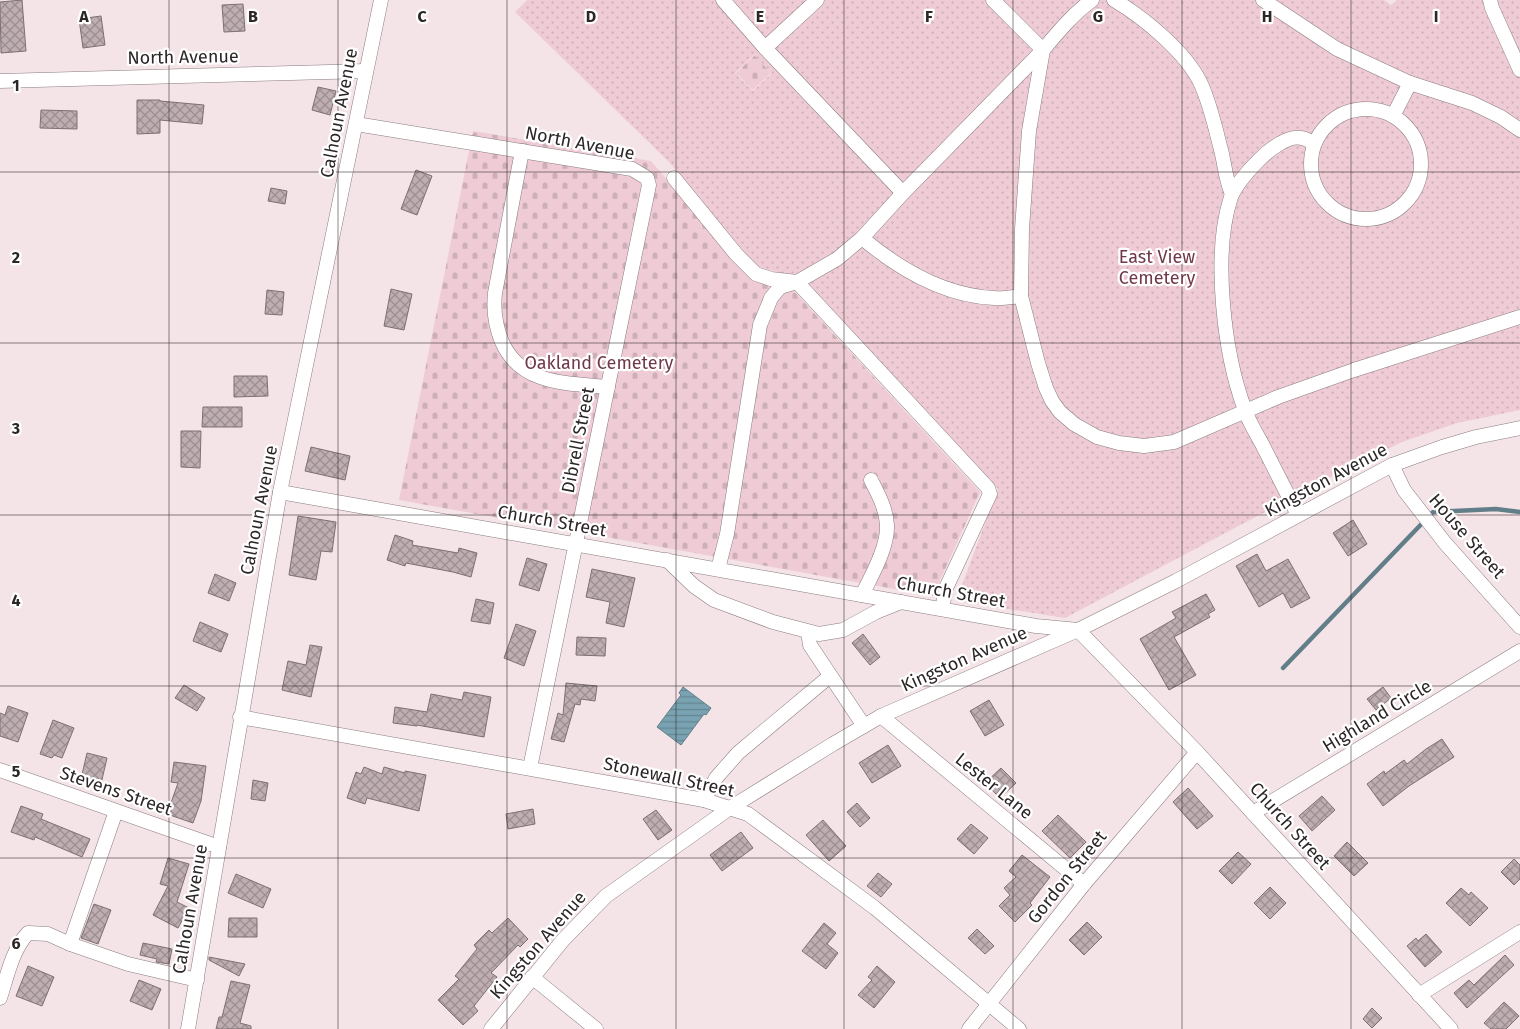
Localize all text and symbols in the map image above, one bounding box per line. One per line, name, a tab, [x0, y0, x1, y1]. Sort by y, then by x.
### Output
text: A	[78, 7, 89, 26]
text: B	[248, 7, 258, 26]
text: C	[417, 7, 427, 26]
text: D	[586, 7, 596, 26]
text: E	[756, 7, 764, 26]
text: F	[925, 7, 933, 26]
text: G	[1093, 7, 1103, 26]
text: H	[1262, 7, 1272, 26]
text: I	[1434, 7, 1438, 26]
street label: North Avenue	[127, 45, 239, 69]
street label: Calhoun Avenue	[316, 46, 362, 180]
text: 1	[12, 76, 20, 95]
street label: North Avenue	[523, 122, 637, 164]
park label: East View Cemetery	[1119, 246, 1195, 289]
text: 2	[12, 248, 20, 267]
park label: Oakland Cemetery	[525, 352, 674, 374]
street label: Dibrell Street	[557, 385, 599, 495]
text: 3	[11, 419, 20, 438]
street label: Kingston Avenue	[1261, 438, 1391, 522]
street label: Calhoun Avenue	[236, 443, 282, 577]
street label: House Street	[1424, 489, 1510, 583]
street label: Church Street	[496, 501, 609, 541]
street label: Church Street	[895, 572, 1008, 612]
text: 4	[11, 591, 21, 610]
street label: Kingston Avenue	[898, 621, 1030, 697]
street label: Highland Circle	[1318, 675, 1436, 757]
street label: Lester Lane	[951, 748, 1037, 824]
street label: Stonewall Street	[601, 752, 737, 802]
text: 5	[12, 762, 21, 781]
street label: Stevens Street	[57, 762, 175, 821]
street label: Church Street	[1245, 778, 1335, 875]
street label: Gordon Street	[1023, 826, 1112, 928]
street label: Calhoun Avenue	[168, 842, 212, 976]
street label: Kingston Avenue	[485, 887, 591, 1003]
text: 6	[11, 934, 21, 953]

